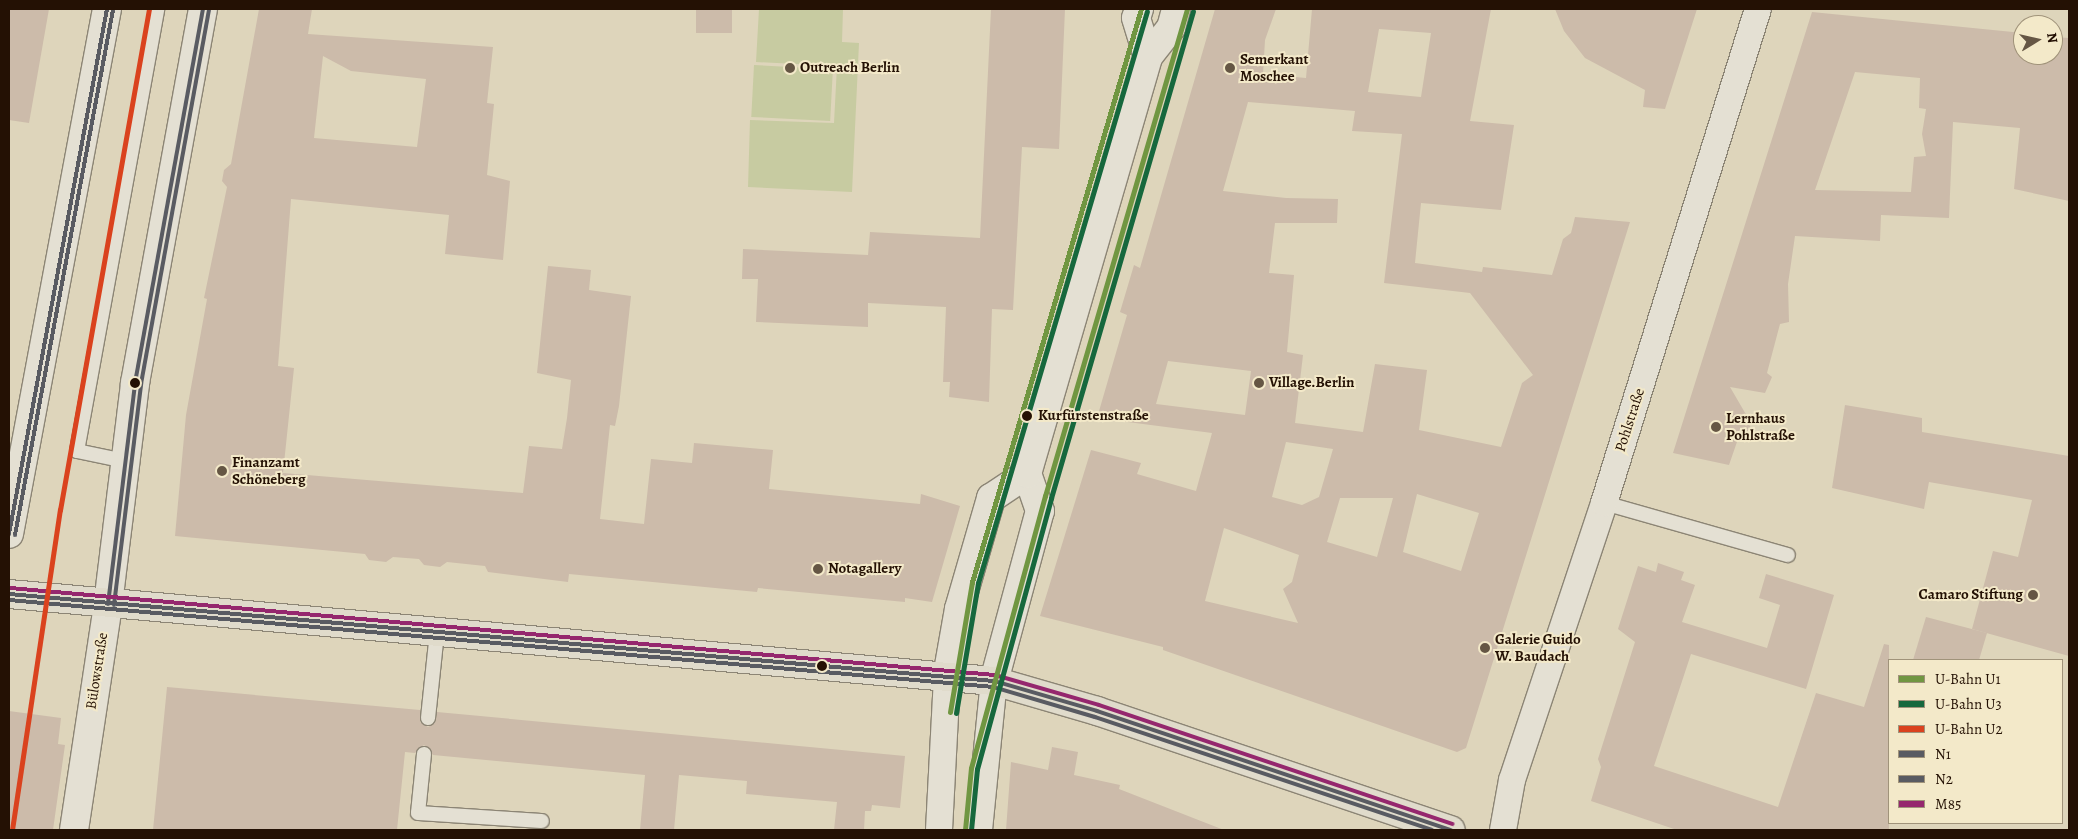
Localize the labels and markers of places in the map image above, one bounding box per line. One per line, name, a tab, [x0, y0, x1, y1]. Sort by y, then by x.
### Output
place label: Semerkant Moschee	[1240, 50, 1308, 85]
place label: Outreach Berlin	[800, 59, 900, 77]
marker: Outreach Berlin	[784, 62, 796, 74]
marker: Semerkant Moschee	[1224, 62, 1236, 74]
place label: Village.Berlin	[1269, 374, 1354, 392]
marker: Village.Berlin	[1253, 377, 1265, 389]
unlabelled marker	[130, 378, 140, 388]
place label: Kurfürstenstraße	[1038, 407, 1149, 425]
marker: Kurfürstenstraße	[1020, 409, 1034, 423]
place label: Lernhaus Pohlstraße	[1726, 409, 1795, 444]
marker: Lernhaus Pohlstraße	[1710, 421, 1722, 433]
place label: Finanzamt Schöneberg	[232, 453, 306, 488]
marker: Finanzamt Schöneberg	[216, 465, 228, 477]
place label: Notagallery	[828, 560, 901, 578]
marker: Notagallery	[812, 563, 824, 575]
place label: Camaro Stiftung	[1919, 586, 2023, 604]
marker: Camaro Stiftung	[2027, 589, 2039, 601]
place label: Galerie Guido W. Baudach	[1495, 630, 1581, 665]
marker: Galerie Guido W. Baudach	[1479, 642, 1491, 654]
unlabelled marker	[817, 661, 827, 671]

